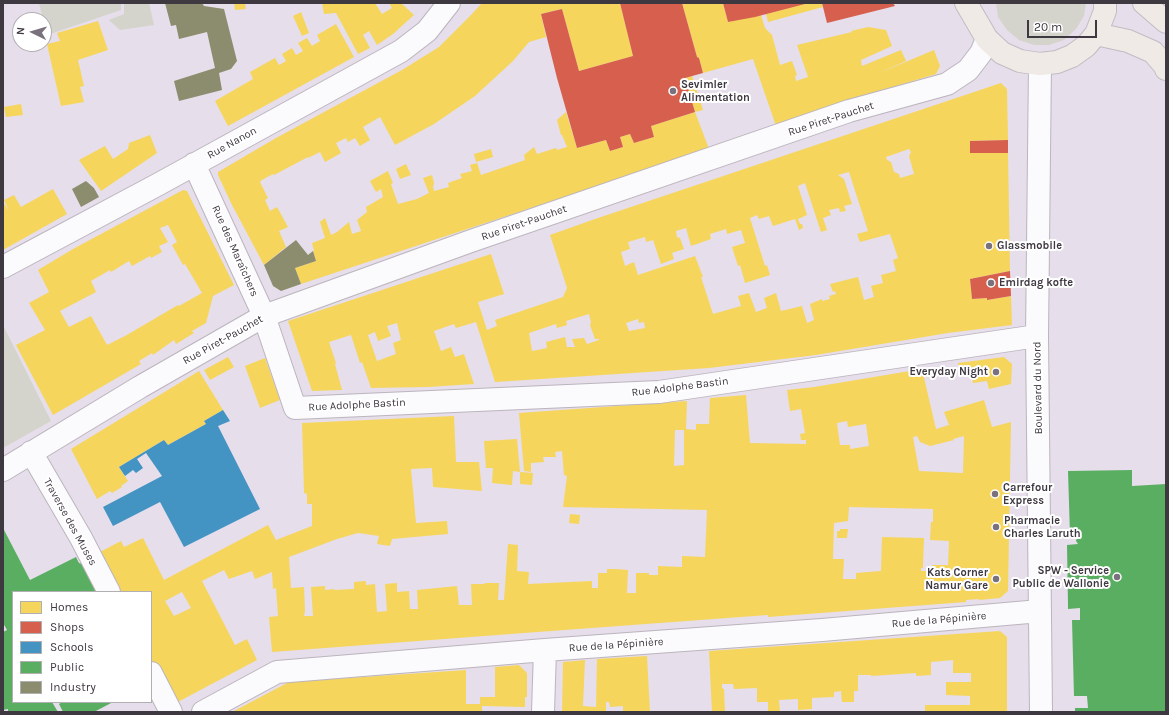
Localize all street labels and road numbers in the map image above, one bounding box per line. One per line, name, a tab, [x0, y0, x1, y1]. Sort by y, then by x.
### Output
street label: Rue Piret-Pauchet	[786, 99, 876, 139]
street label: Rue Nanon	[205, 124, 259, 162]
street label: Rue Piret-Pauchet	[480, 202, 568, 244]
street label: Rue des Maraîchers	[209, 203, 261, 299]
street label: Rue Piret-Pauchet	[181, 313, 265, 367]
street label: Boulevard du Nord	[1031, 342, 1045, 434]
street label: Rue Adolphe Bastin	[631, 374, 729, 400]
street label: Rue Adolphe Bastin	[308, 396, 406, 414]
street label: Traverse des Muses	[41, 476, 99, 568]
street label: Rue de la Pépinière	[891, 609, 987, 631]
street label: Rue de la Pépinière	[568, 635, 664, 655]

